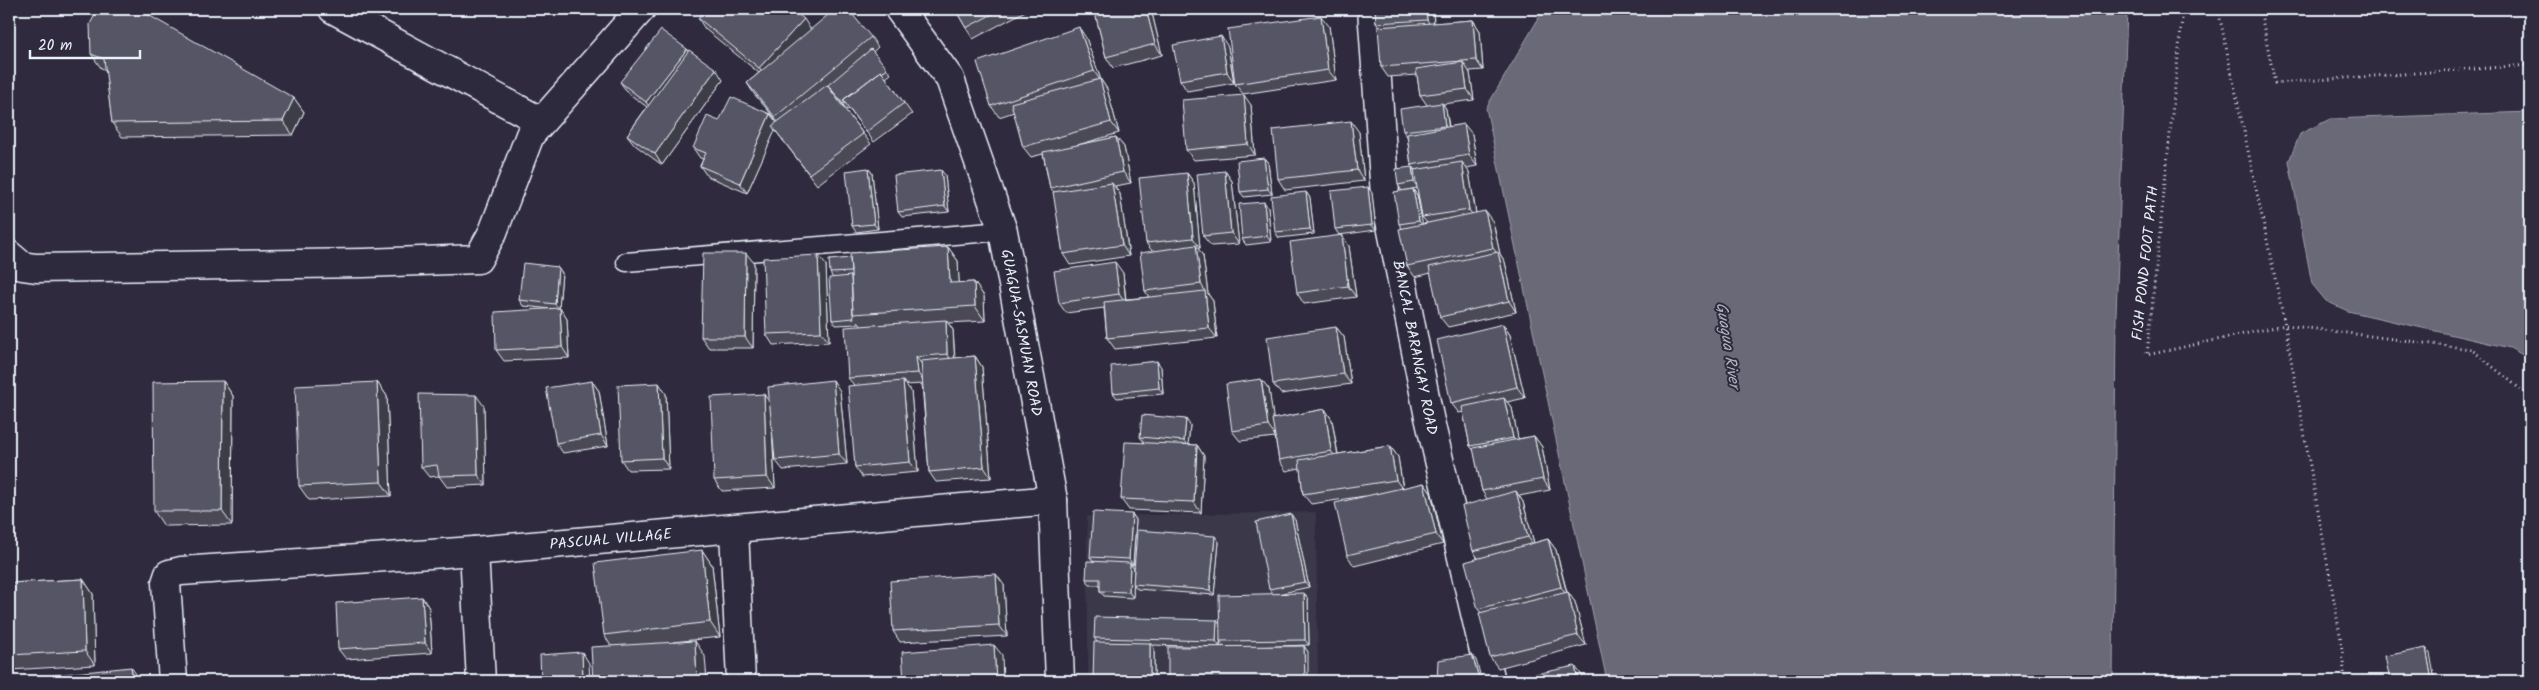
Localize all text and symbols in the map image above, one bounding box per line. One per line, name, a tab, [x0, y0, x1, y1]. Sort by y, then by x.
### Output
scale bar	[30, 28, 140, 60]
text: 20 m	[38, 34, 72, 58]
street label: FISH POND FOOT PATH	[2126, 185, 2166, 342]
street label: GUAGUA-SASMUAN ROAD	[994, 247, 1048, 419]
street label: BANCAL BARANGAY ROAD	[1385, 258, 1444, 438]
water label: Guagua River	[1708, 301, 1747, 394]
street label: PASCUAL VILLAGE	[549, 523, 674, 557]

